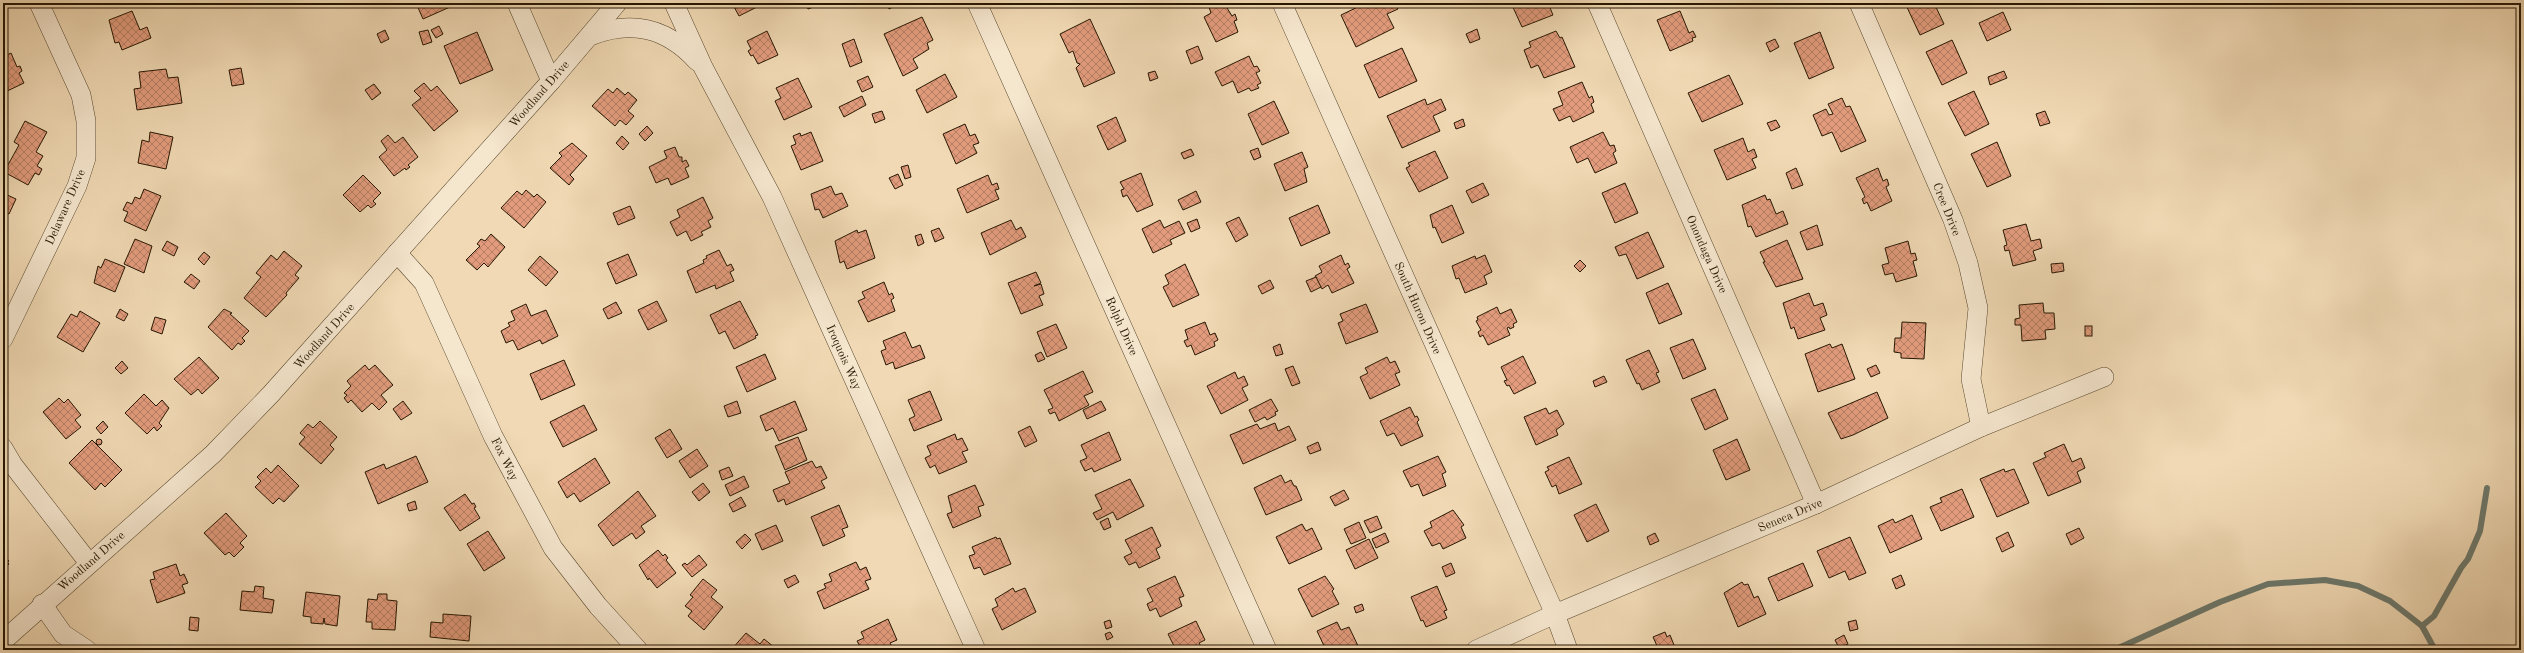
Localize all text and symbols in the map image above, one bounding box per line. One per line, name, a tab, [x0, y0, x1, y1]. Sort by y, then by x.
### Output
street label: Woodland Drive	[508, 59, 572, 130]
street label: Delaware Drive	[44, 167, 88, 247]
street label: Cree Drive	[1930, 181, 1962, 238]
street label: Onondaga Drive	[1683, 214, 1729, 296]
street label: South Huron Drive	[1391, 261, 1443, 357]
street label: Rolph Drive	[1103, 295, 1140, 358]
street label: Woodland Drive	[292, 301, 358, 372]
street label: Iroquois Way	[823, 323, 863, 392]
street label: Fox Way	[488, 436, 520, 483]
street label: Seneca Drive	[1757, 497, 1825, 535]
street label: Woodland Drive	[56, 529, 128, 594]

